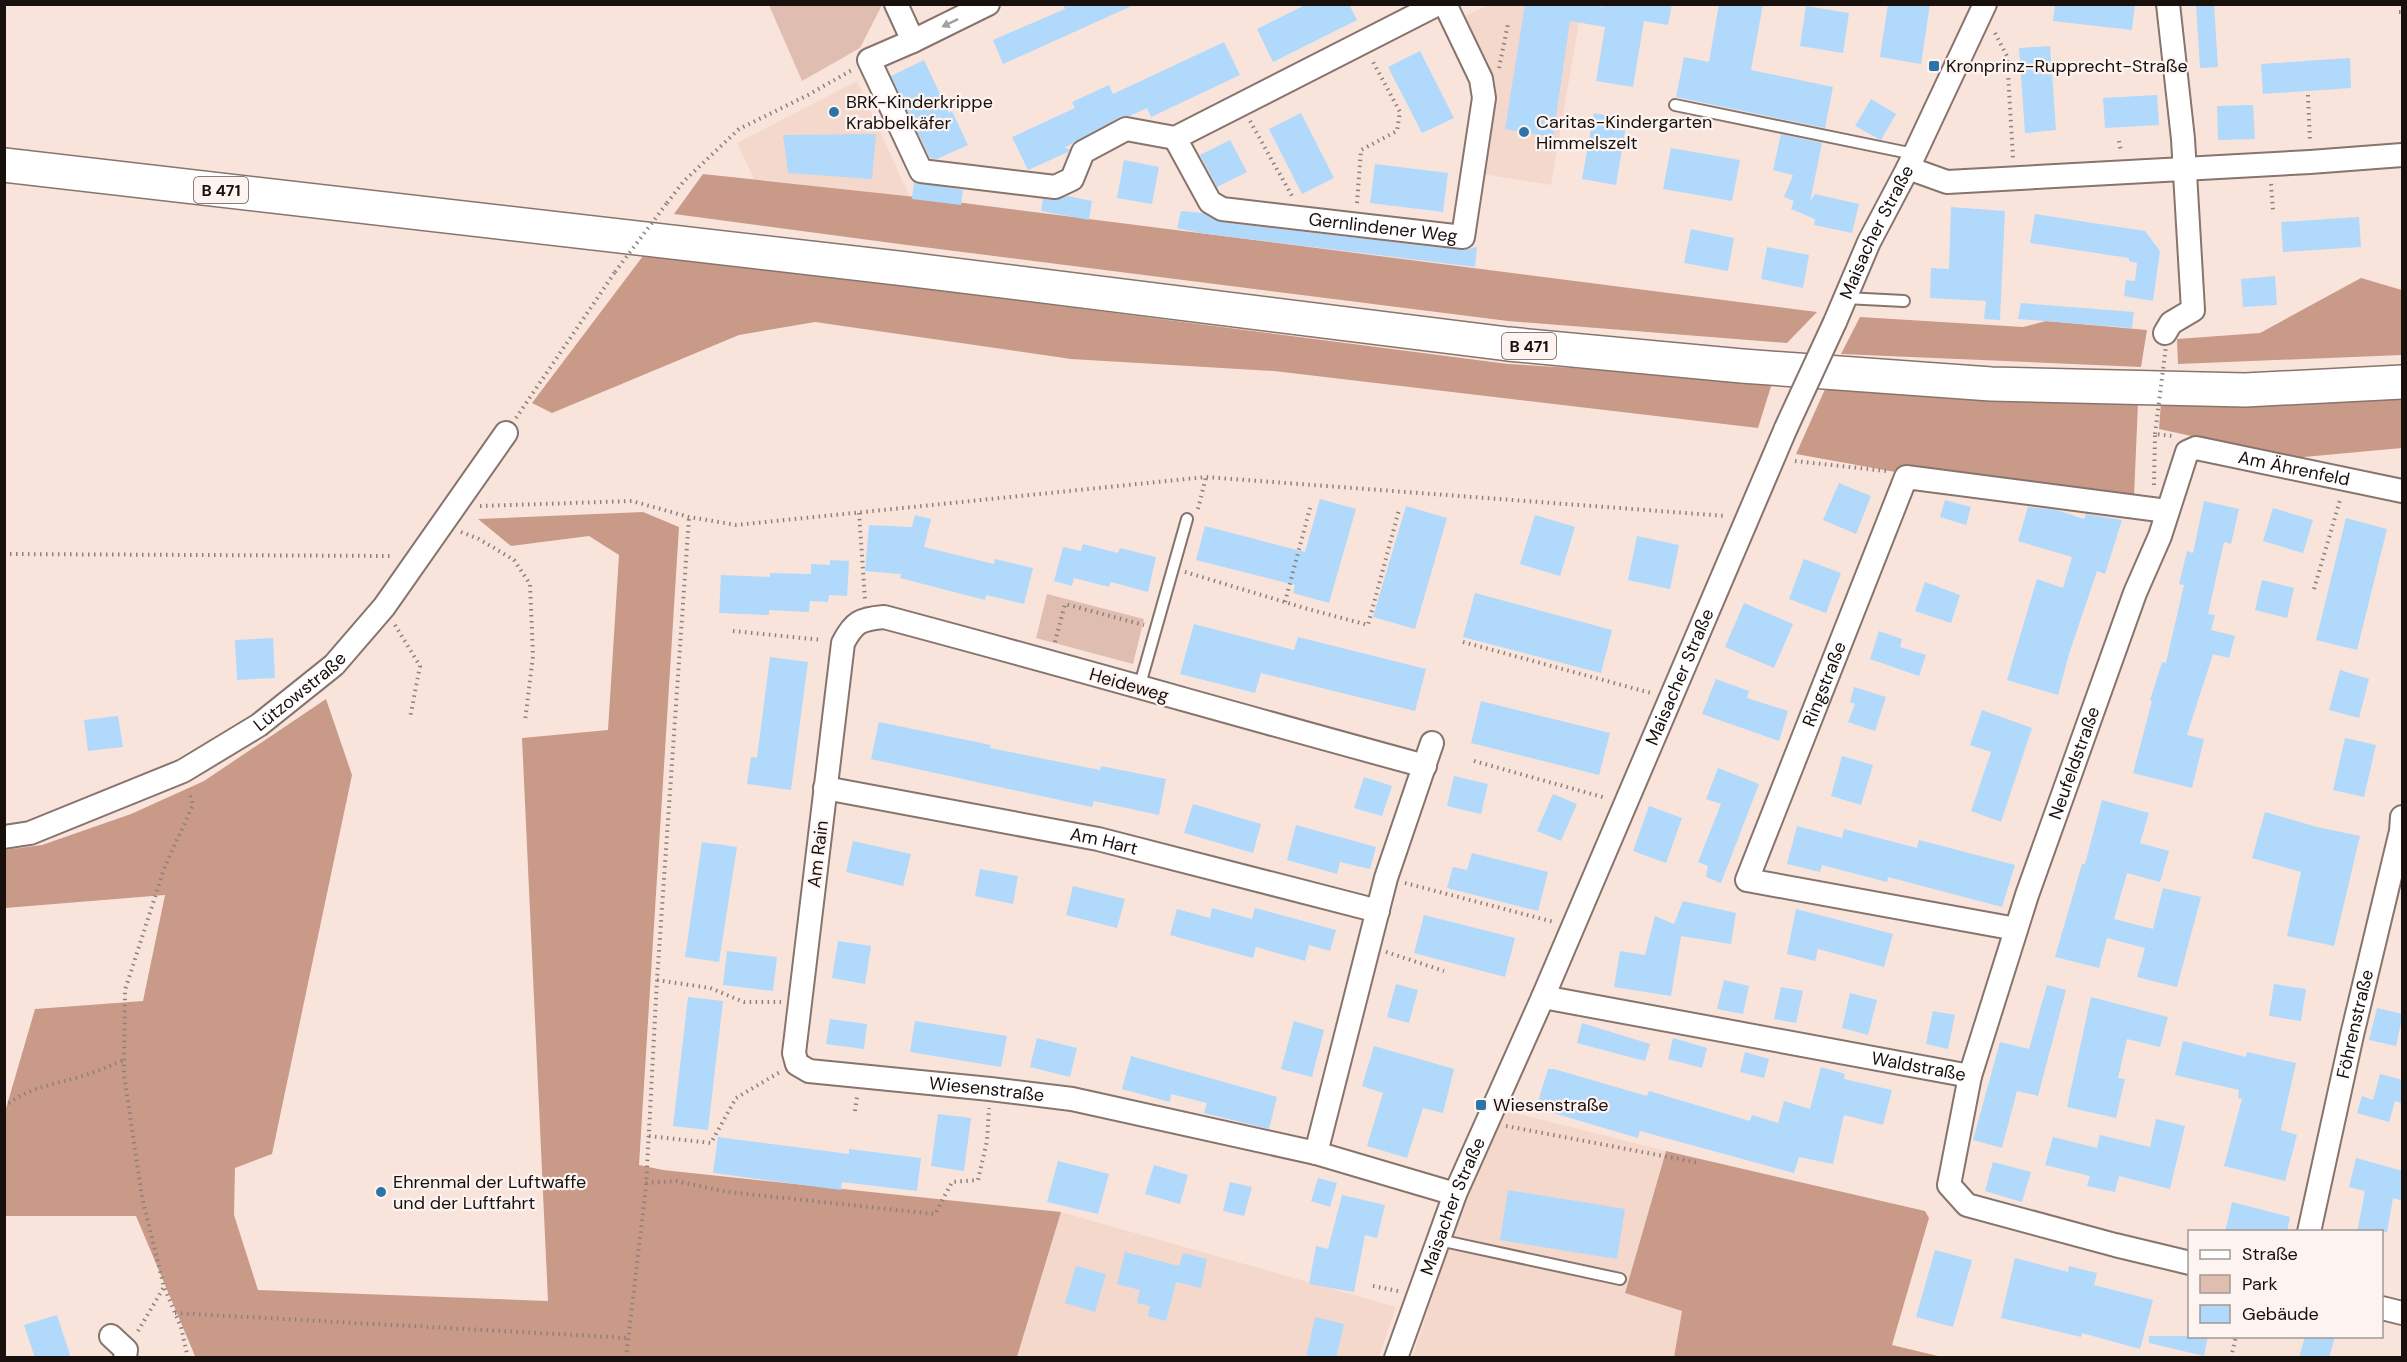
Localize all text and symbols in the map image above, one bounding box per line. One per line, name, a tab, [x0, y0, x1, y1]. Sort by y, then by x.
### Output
one-way arrow	[942, 18, 959, 27]
place label: Kronprinz-Rupprecht-Straße	[1946, 54, 2188, 78]
marker: Kronprinz-Rupprecht-Straße	[1927, 59, 1941, 73]
place label: BRK-Kinderkrippe Krabbelkäfer	[846, 90, 993, 135]
marker: BRK-Kinderkrippe Krabbelkäfer	[827, 105, 841, 119]
place label: Caritas-Kindergarten Himmelszelt	[1536, 110, 1712, 155]
marker: Caritas-Kindergarten Himmelszelt	[1517, 125, 1531, 139]
street label: Maisacher Straße	[1834, 161, 1919, 303]
road number: B 471	[194, 177, 248, 203]
street label: Gernlindener Weg	[1307, 207, 1459, 248]
road number: B 471	[1502, 333, 1556, 359]
street label: Am Ährenfeld	[2236, 445, 2352, 492]
street label: Maisacher Straße	[1640, 605, 1719, 749]
street label: Ringstraße	[1797, 638, 1852, 730]
street label: Lützowstraße	[248, 647, 352, 737]
street label: Heideweg	[1086, 662, 1172, 708]
street label: Neufeldstraße	[2043, 703, 2105, 823]
street label: Am Rain	[802, 819, 834, 889]
street label: Am Hart	[1068, 822, 1140, 861]
street label: Föhrenstraße	[2331, 967, 2379, 1081]
street label: Waldstraße	[1869, 1046, 1968, 1087]
street label: Wiesenstraße	[928, 1071, 1046, 1108]
place label: Wiesenstraße	[1493, 1093, 1609, 1117]
marker: Wiesenstraße	[1474, 1098, 1488, 1112]
street label: Maisacher Straße	[1415, 1134, 1491, 1278]
place label: Ehrenmal der Luftwaffe und der Luftfahrt	[393, 1170, 586, 1215]
marker: Ehrenmal der Luftwaffe und der Luftfahrt	[374, 1185, 388, 1199]
legend	[2188, 1230, 2383, 1338]
text: Straße	[2242, 1242, 2298, 1266]
text: Park	[2242, 1272, 2278, 1296]
text: Gebäude	[2242, 1302, 2319, 1326]

